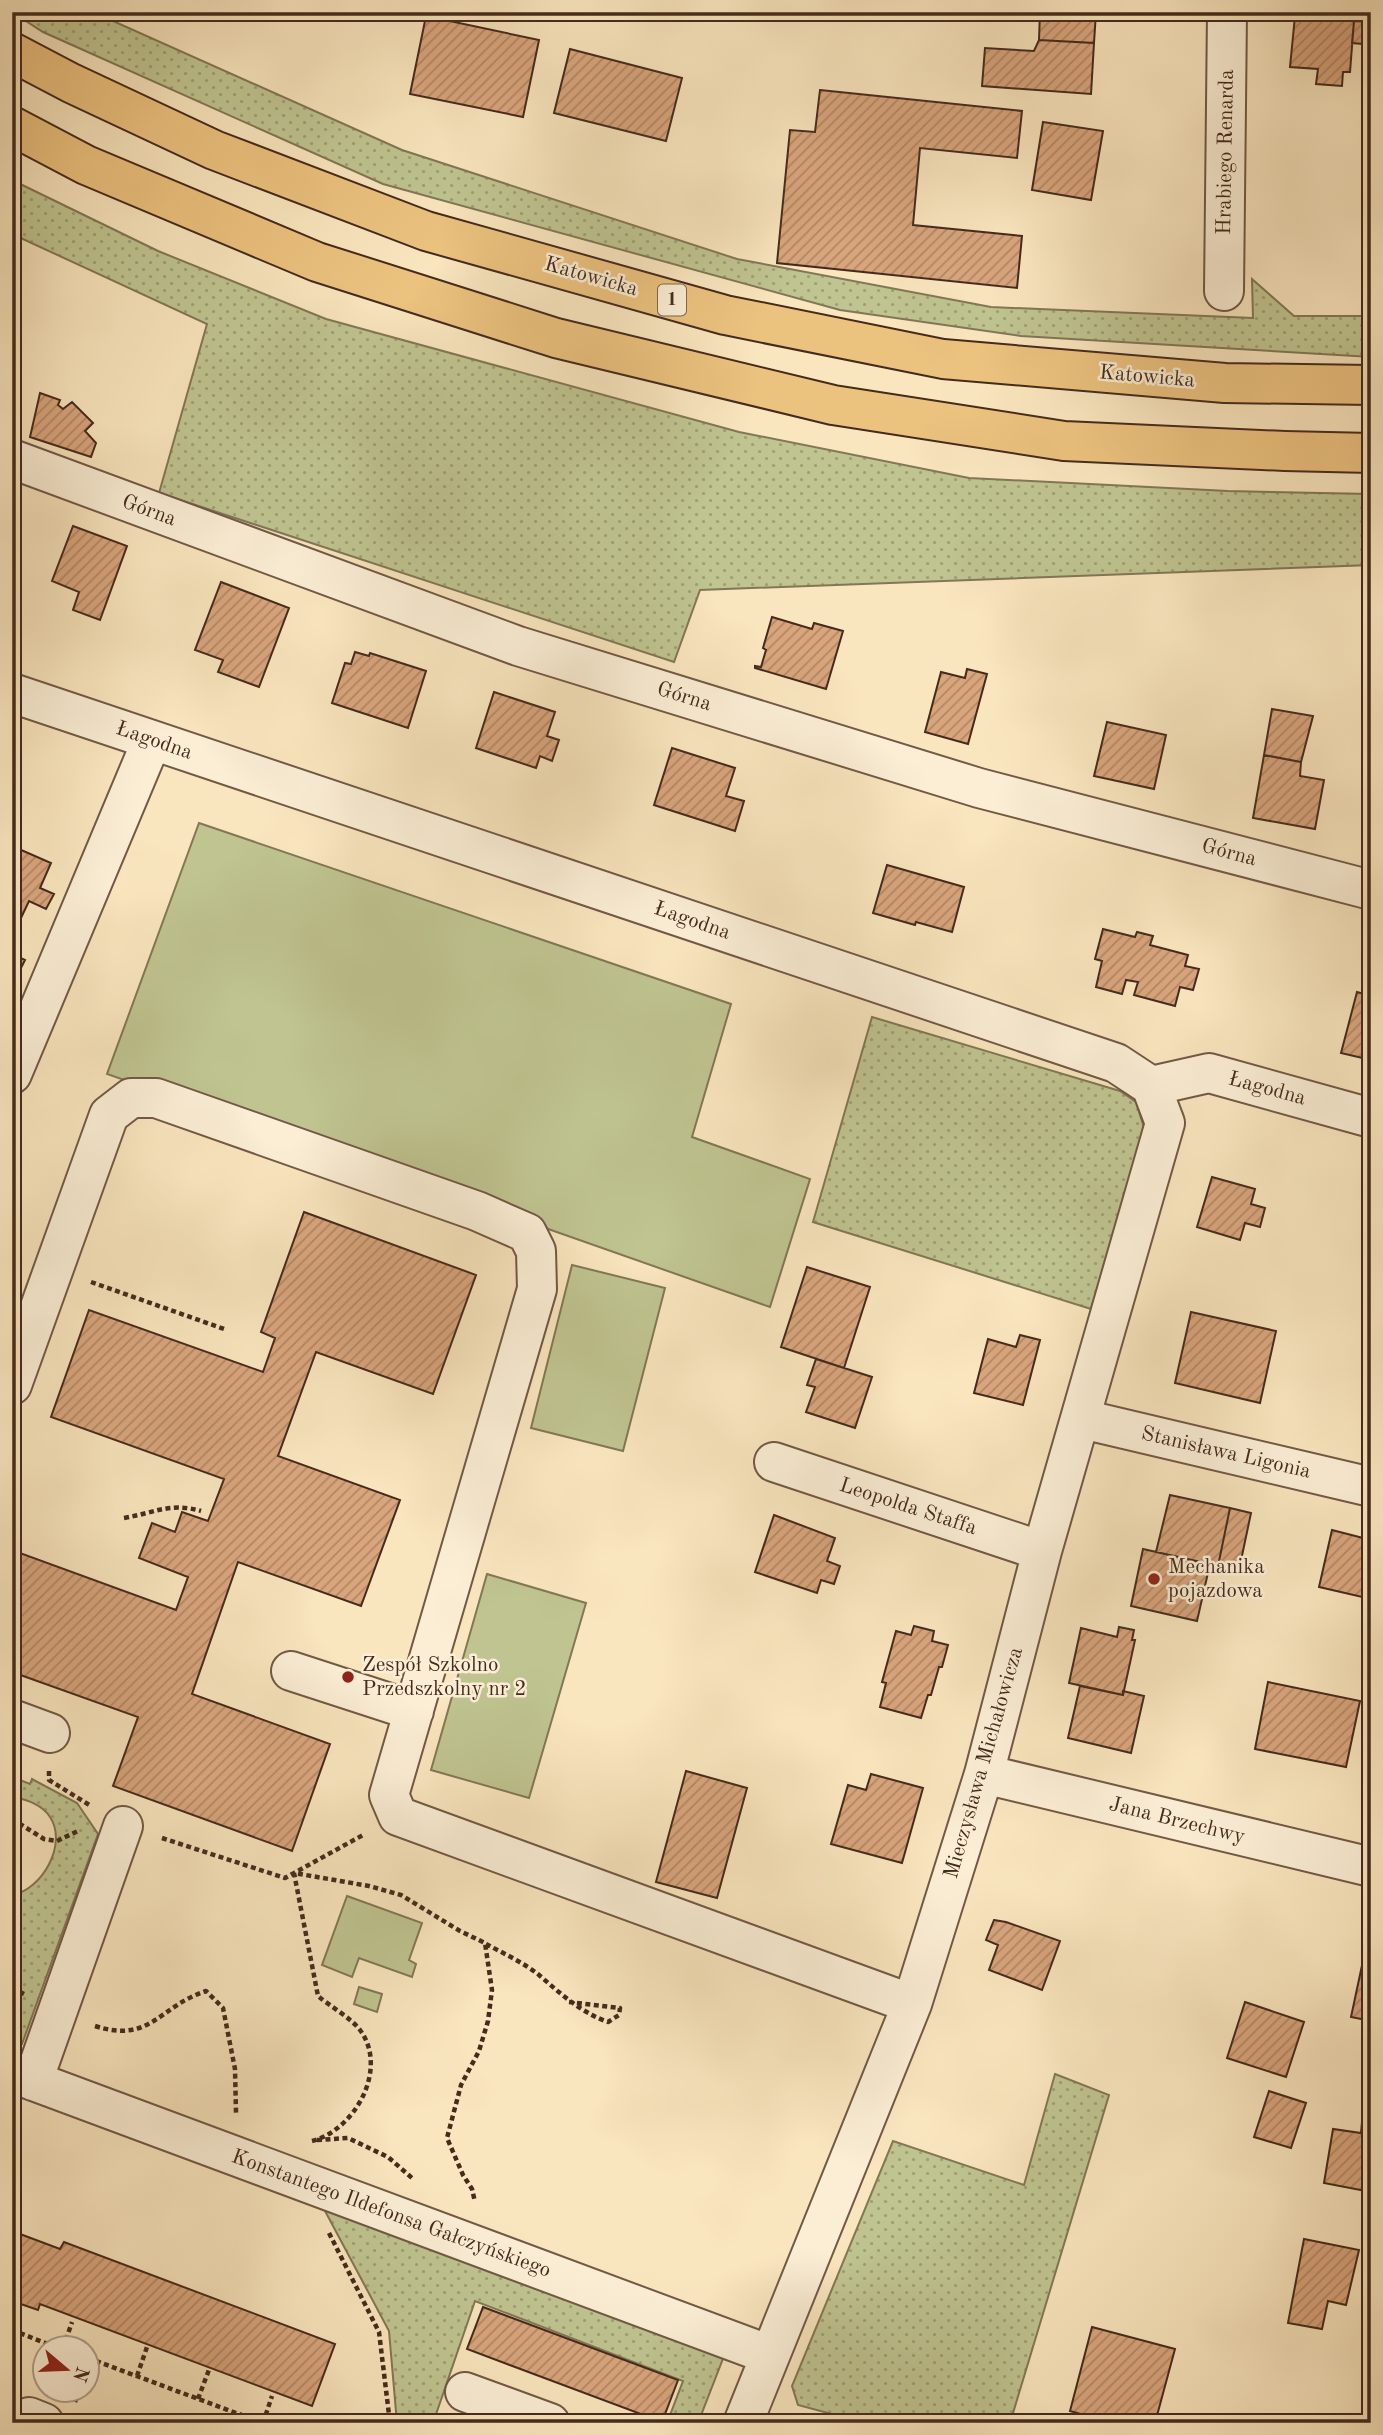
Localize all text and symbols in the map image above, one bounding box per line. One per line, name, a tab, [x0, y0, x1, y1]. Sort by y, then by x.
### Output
street label: Hrabiego Renarda	[1214, 69, 1238, 235]
street label: Katowicka	[542, 254, 640, 300]
road number: 1	[658, 284, 686, 316]
street label: Katowicka	[1098, 362, 1196, 392]
street label: Górna	[119, 492, 179, 530]
street label: Górna	[654, 679, 714, 715]
street label: Łagodna	[113, 718, 195, 764]
street label: Górna	[1199, 836, 1259, 870]
street label: Łagodna	[651, 898, 733, 944]
street label: Łagodna	[1226, 1069, 1308, 1109]
street label: Stanisława Ligonia	[1139, 1423, 1313, 1483]
street label: Leopolda Staffa	[837, 1475, 979, 1539]
place label: Mechanika pojazdowa	[1168, 1557, 1265, 1602]
marker: Mechanika pojazdowa	[1146, 1571, 1162, 1587]
street label: Mieczysława Michałowicza	[941, 1645, 1027, 1881]
place label: Zespół Szkolno Przedszkolny nr 2	[362, 1655, 526, 1700]
marker: Zespół Szkolno Przedszkolny nr 2	[340, 1669, 356, 1685]
street label: Jana Brzechwy	[1107, 1794, 1247, 1848]
street label: Konstantego Ildefonsa Gałczyńskiego	[228, 2146, 554, 2282]
north arrow	[32, 2334, 102, 2404]
text: N	[68, 2364, 91, 2384]

